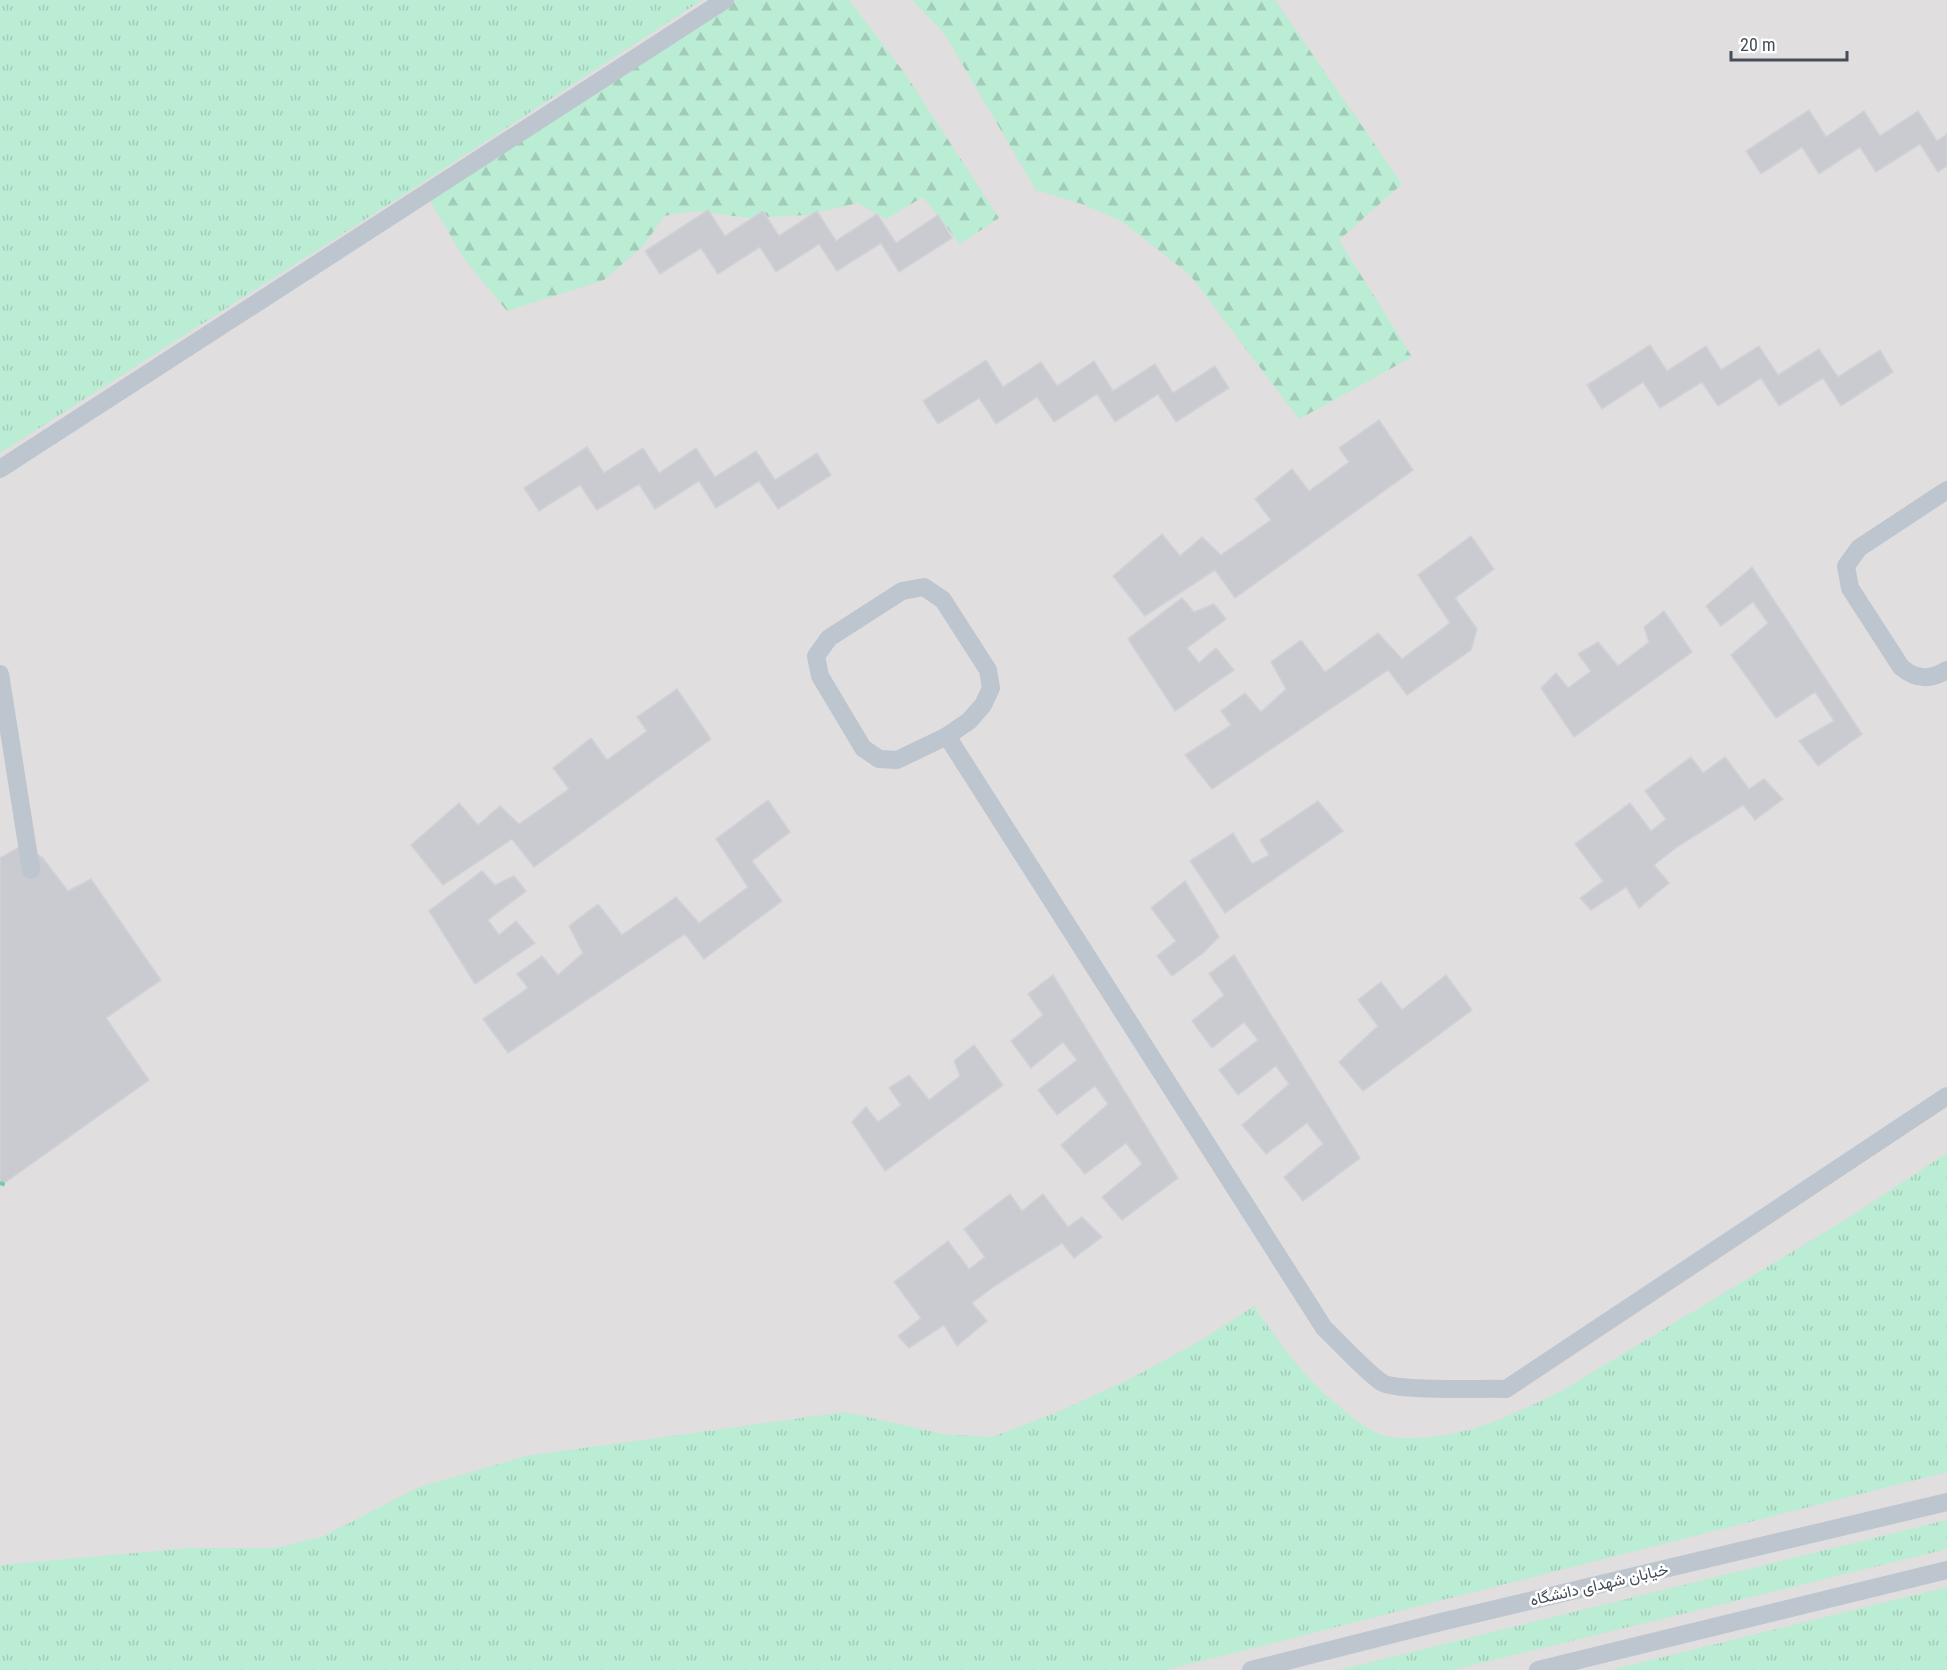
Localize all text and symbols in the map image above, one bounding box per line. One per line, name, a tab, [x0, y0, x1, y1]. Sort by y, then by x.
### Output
scale bar	[1731, 24, 1846, 62]
text: 20 m	[1740, 34, 1775, 55]
street label: خیابان شهدای دانشگاه	[1528, 1559, 1671, 1611]

